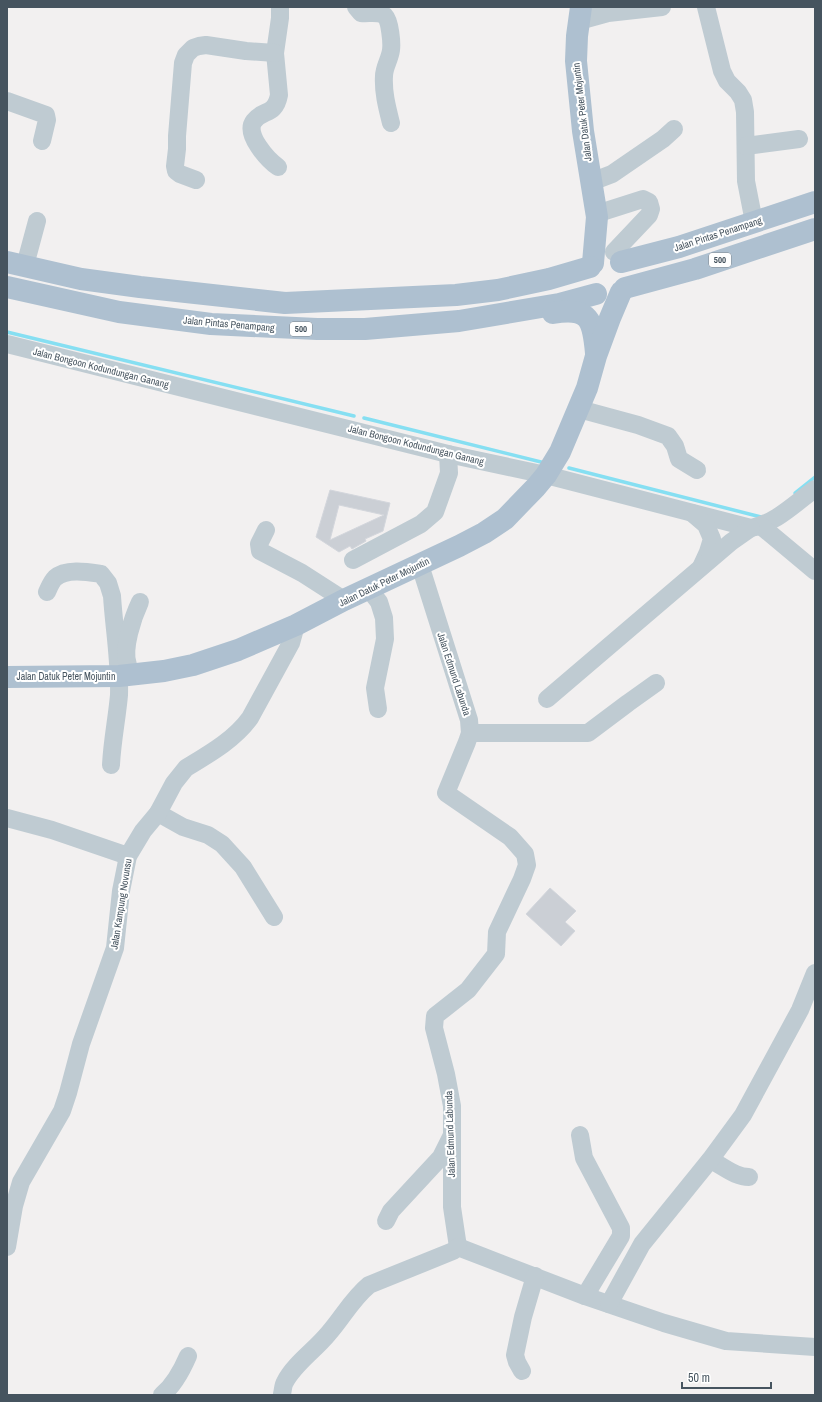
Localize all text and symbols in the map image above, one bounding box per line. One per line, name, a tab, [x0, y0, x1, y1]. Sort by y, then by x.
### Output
street label: Jalan Datuk Peter Mojuntin	[570, 62, 594, 162]
street label: Jalan Pintas Penampang	[672, 214, 764, 254]
road number: 500	[709, 253, 731, 267]
street label: Jalan Pintas Penampang	[183, 314, 276, 335]
road number: 500	[290, 322, 312, 336]
street label: Jalan Bongoon Kodundungan Ganang	[32, 345, 171, 391]
street label: Jalan Bongoon Kodundungan Ganang	[347, 422, 486, 468]
street label: Jalan Datuk Peter Mojuntin	[337, 554, 431, 610]
street label: Jalan Edmund Labunda	[434, 631, 474, 718]
street label: Jalan Datuk Peter Mojuntin	[17, 670, 115, 683]
street label: Jalan Kampung Novunsu	[107, 858, 135, 950]
street label: Jalan Edmund Labunda	[442, 1090, 458, 1178]
scale bar	[682, 1364, 771, 1390]
text: 50 m	[688, 1370, 710, 1386]

